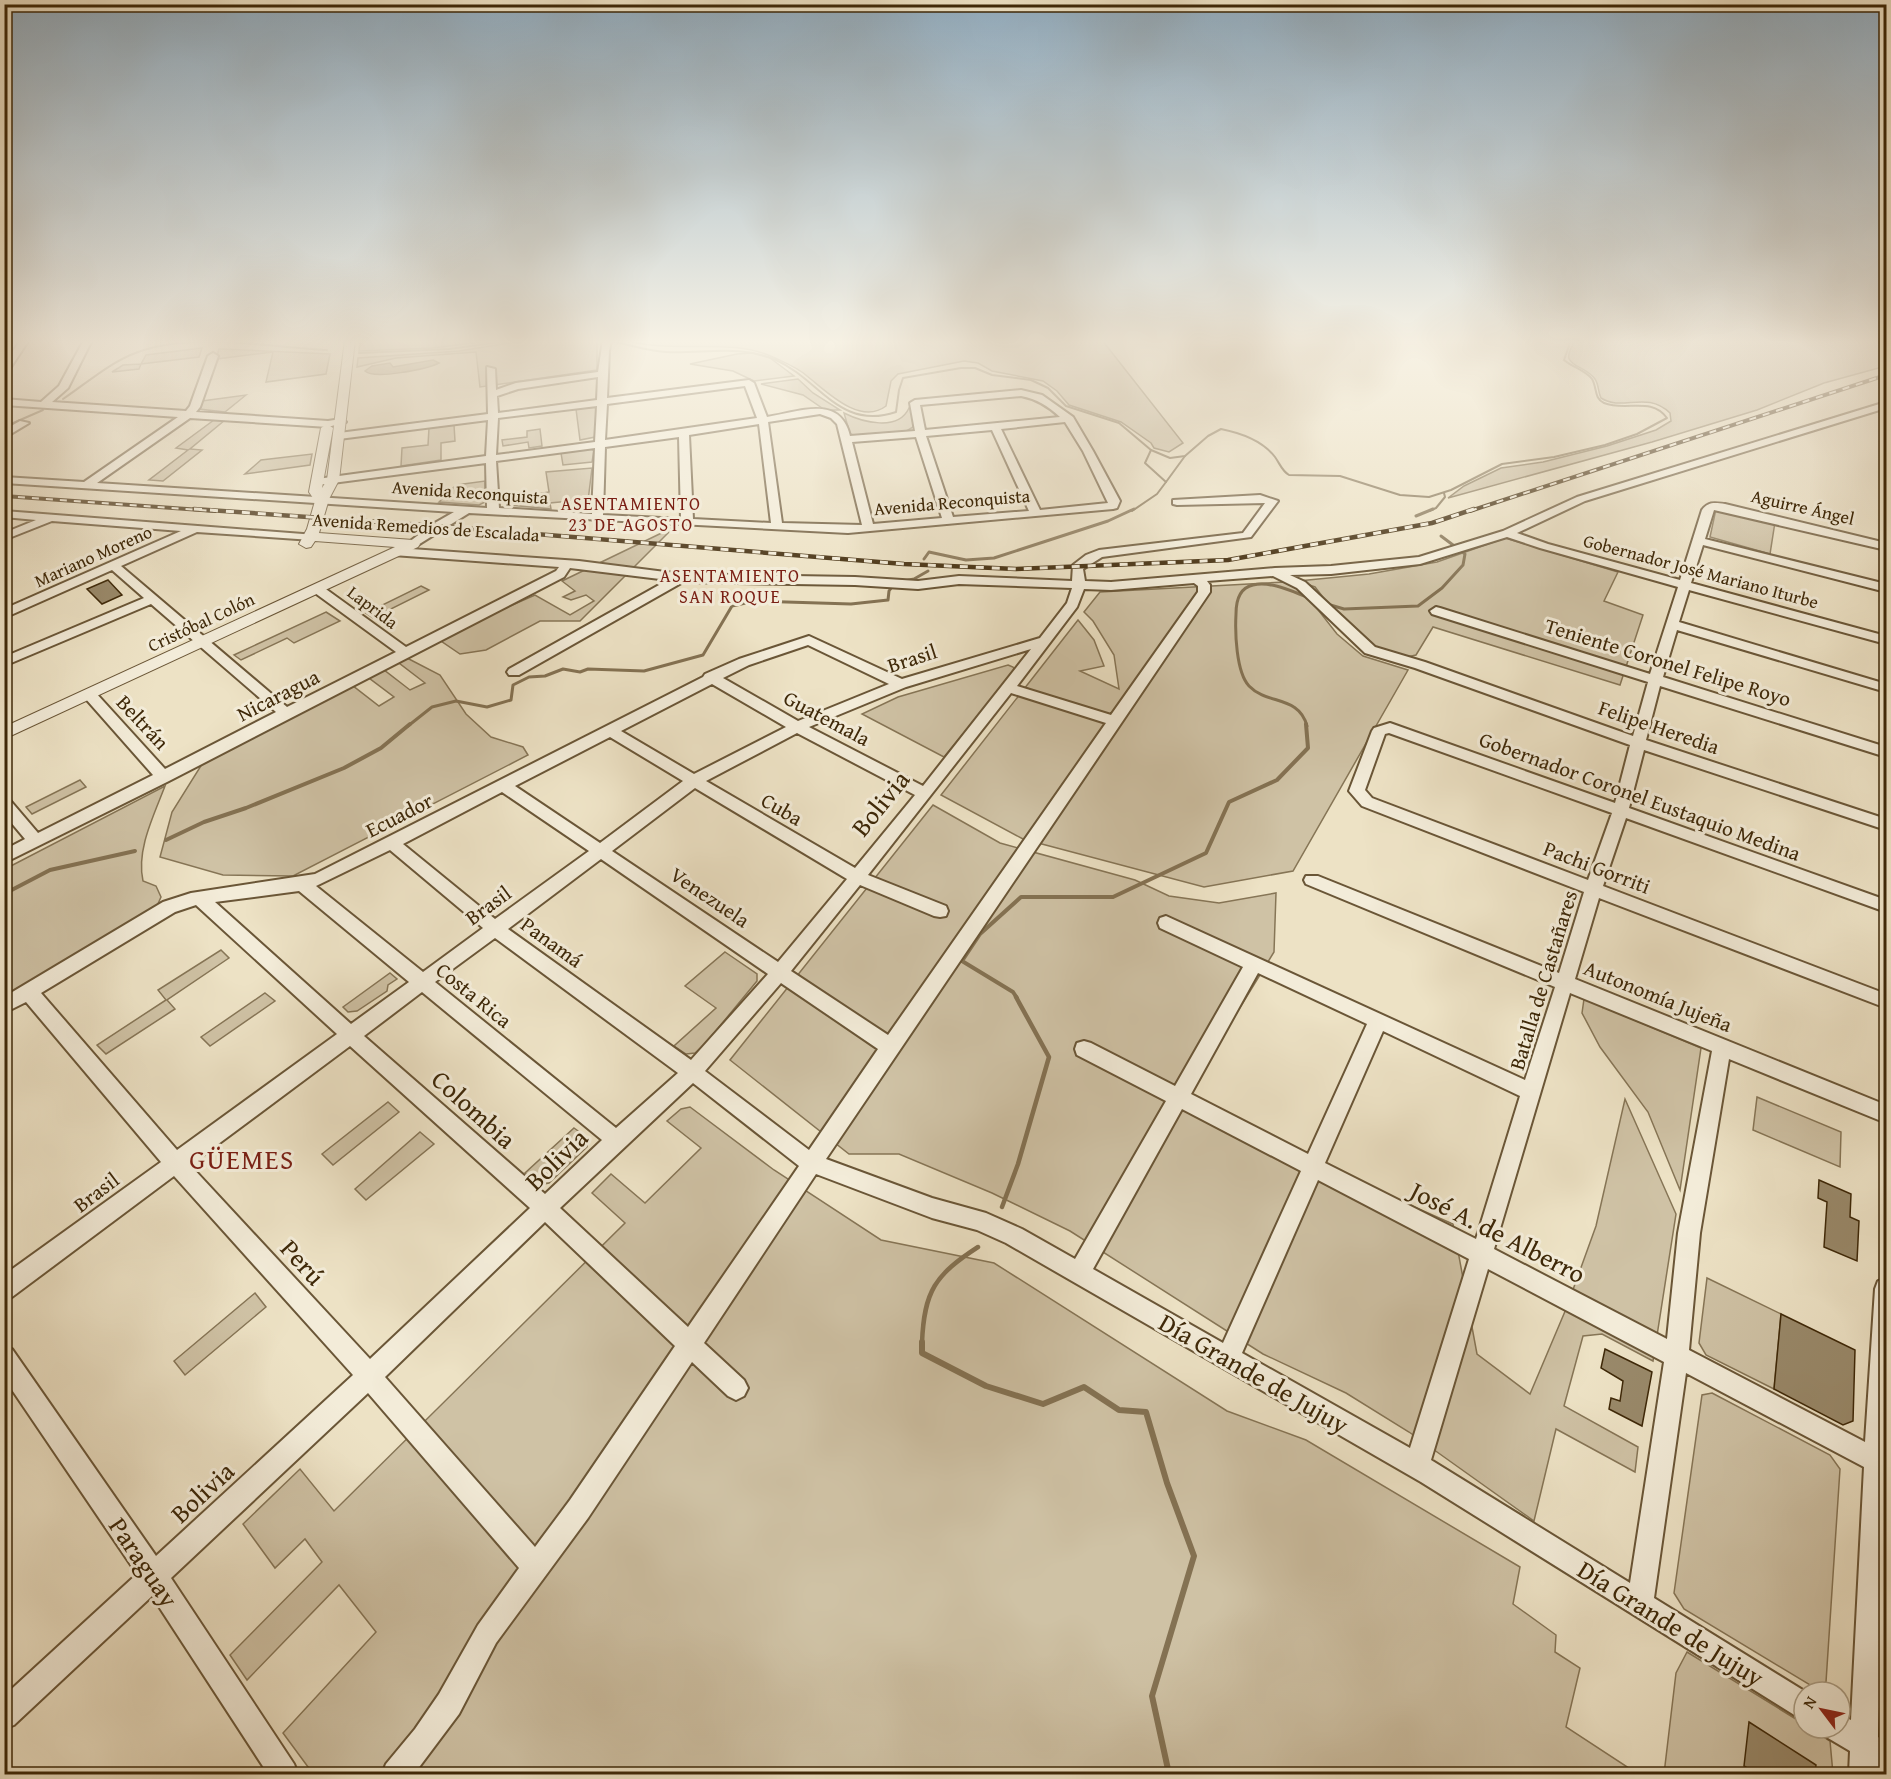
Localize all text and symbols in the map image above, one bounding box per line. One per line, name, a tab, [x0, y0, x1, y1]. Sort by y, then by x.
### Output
street label: Avenida Reconquista	[391, 473, 550, 511]
street label: Avenida Reconquista	[873, 482, 1032, 522]
street label: Aguirre Ángel	[1749, 482, 1857, 532]
district label: ASENTAMIENTO 23 DE AGOSTO	[561, 490, 701, 538]
street label: Avenida Remedios de Escalada	[312, 506, 541, 548]
street label: Mariano Moreno	[30, 518, 156, 594]
street label: Gobernador José Mariano Iturbe	[1580, 527, 1822, 615]
district label: ASENTAMIENTO SAN ROQUE	[660, 562, 800, 610]
street label: Laprida	[342, 579, 405, 635]
street label: Cristóbal Colón	[143, 585, 259, 659]
street label: Teniente Coronel Felipe Royo	[1541, 610, 1795, 714]
street label: Brasil	[883, 635, 941, 681]
street label: Nicaragua	[231, 661, 325, 729]
street label: Guatemala	[778, 682, 876, 754]
street label: Beltrán	[109, 687, 177, 757]
street label: Felipe Heredia	[1594, 692, 1724, 762]
street label: Gobernador Coronel Eustaquio Medina	[1475, 723, 1805, 869]
street label: Bolivia	[841, 761, 919, 844]
street label: Ecuador	[360, 785, 438, 845]
street label: Cuba	[755, 785, 809, 833]
street label: Pachi Gorriti	[1539, 832, 1655, 902]
street label: Venezuela	[664, 859, 756, 935]
street label: Brasil	[458, 878, 518, 932]
street label: Batalla de Castañares	[1501, 886, 1585, 1074]
street label: Panamá	[515, 909, 589, 975]
street label: Autonomía Jujeña	[1579, 952, 1737, 1040]
street label: Costa Rica	[429, 955, 519, 1035]
street label: Colombia	[423, 1060, 526, 1158]
street label: Bolivia	[515, 1118, 597, 1199]
district label: GÜEMES	[189, 1139, 295, 1179]
street label: Brasil	[67, 1164, 126, 1220]
street label: José A. de Alberro	[1401, 1170, 1593, 1293]
street label: Perú	[271, 1230, 335, 1294]
street label: Día Grande de Jujuy	[1152, 1303, 1356, 1443]
street label: Bolivia	[161, 1452, 243, 1532]
street label: Paraguay	[100, 1509, 189, 1615]
street label: Día Grande de Jujuy	[1570, 1550, 1772, 1696]
north arrow	[1792, 1680, 1852, 1740]
text: N	[1796, 1691, 1822, 1713]

